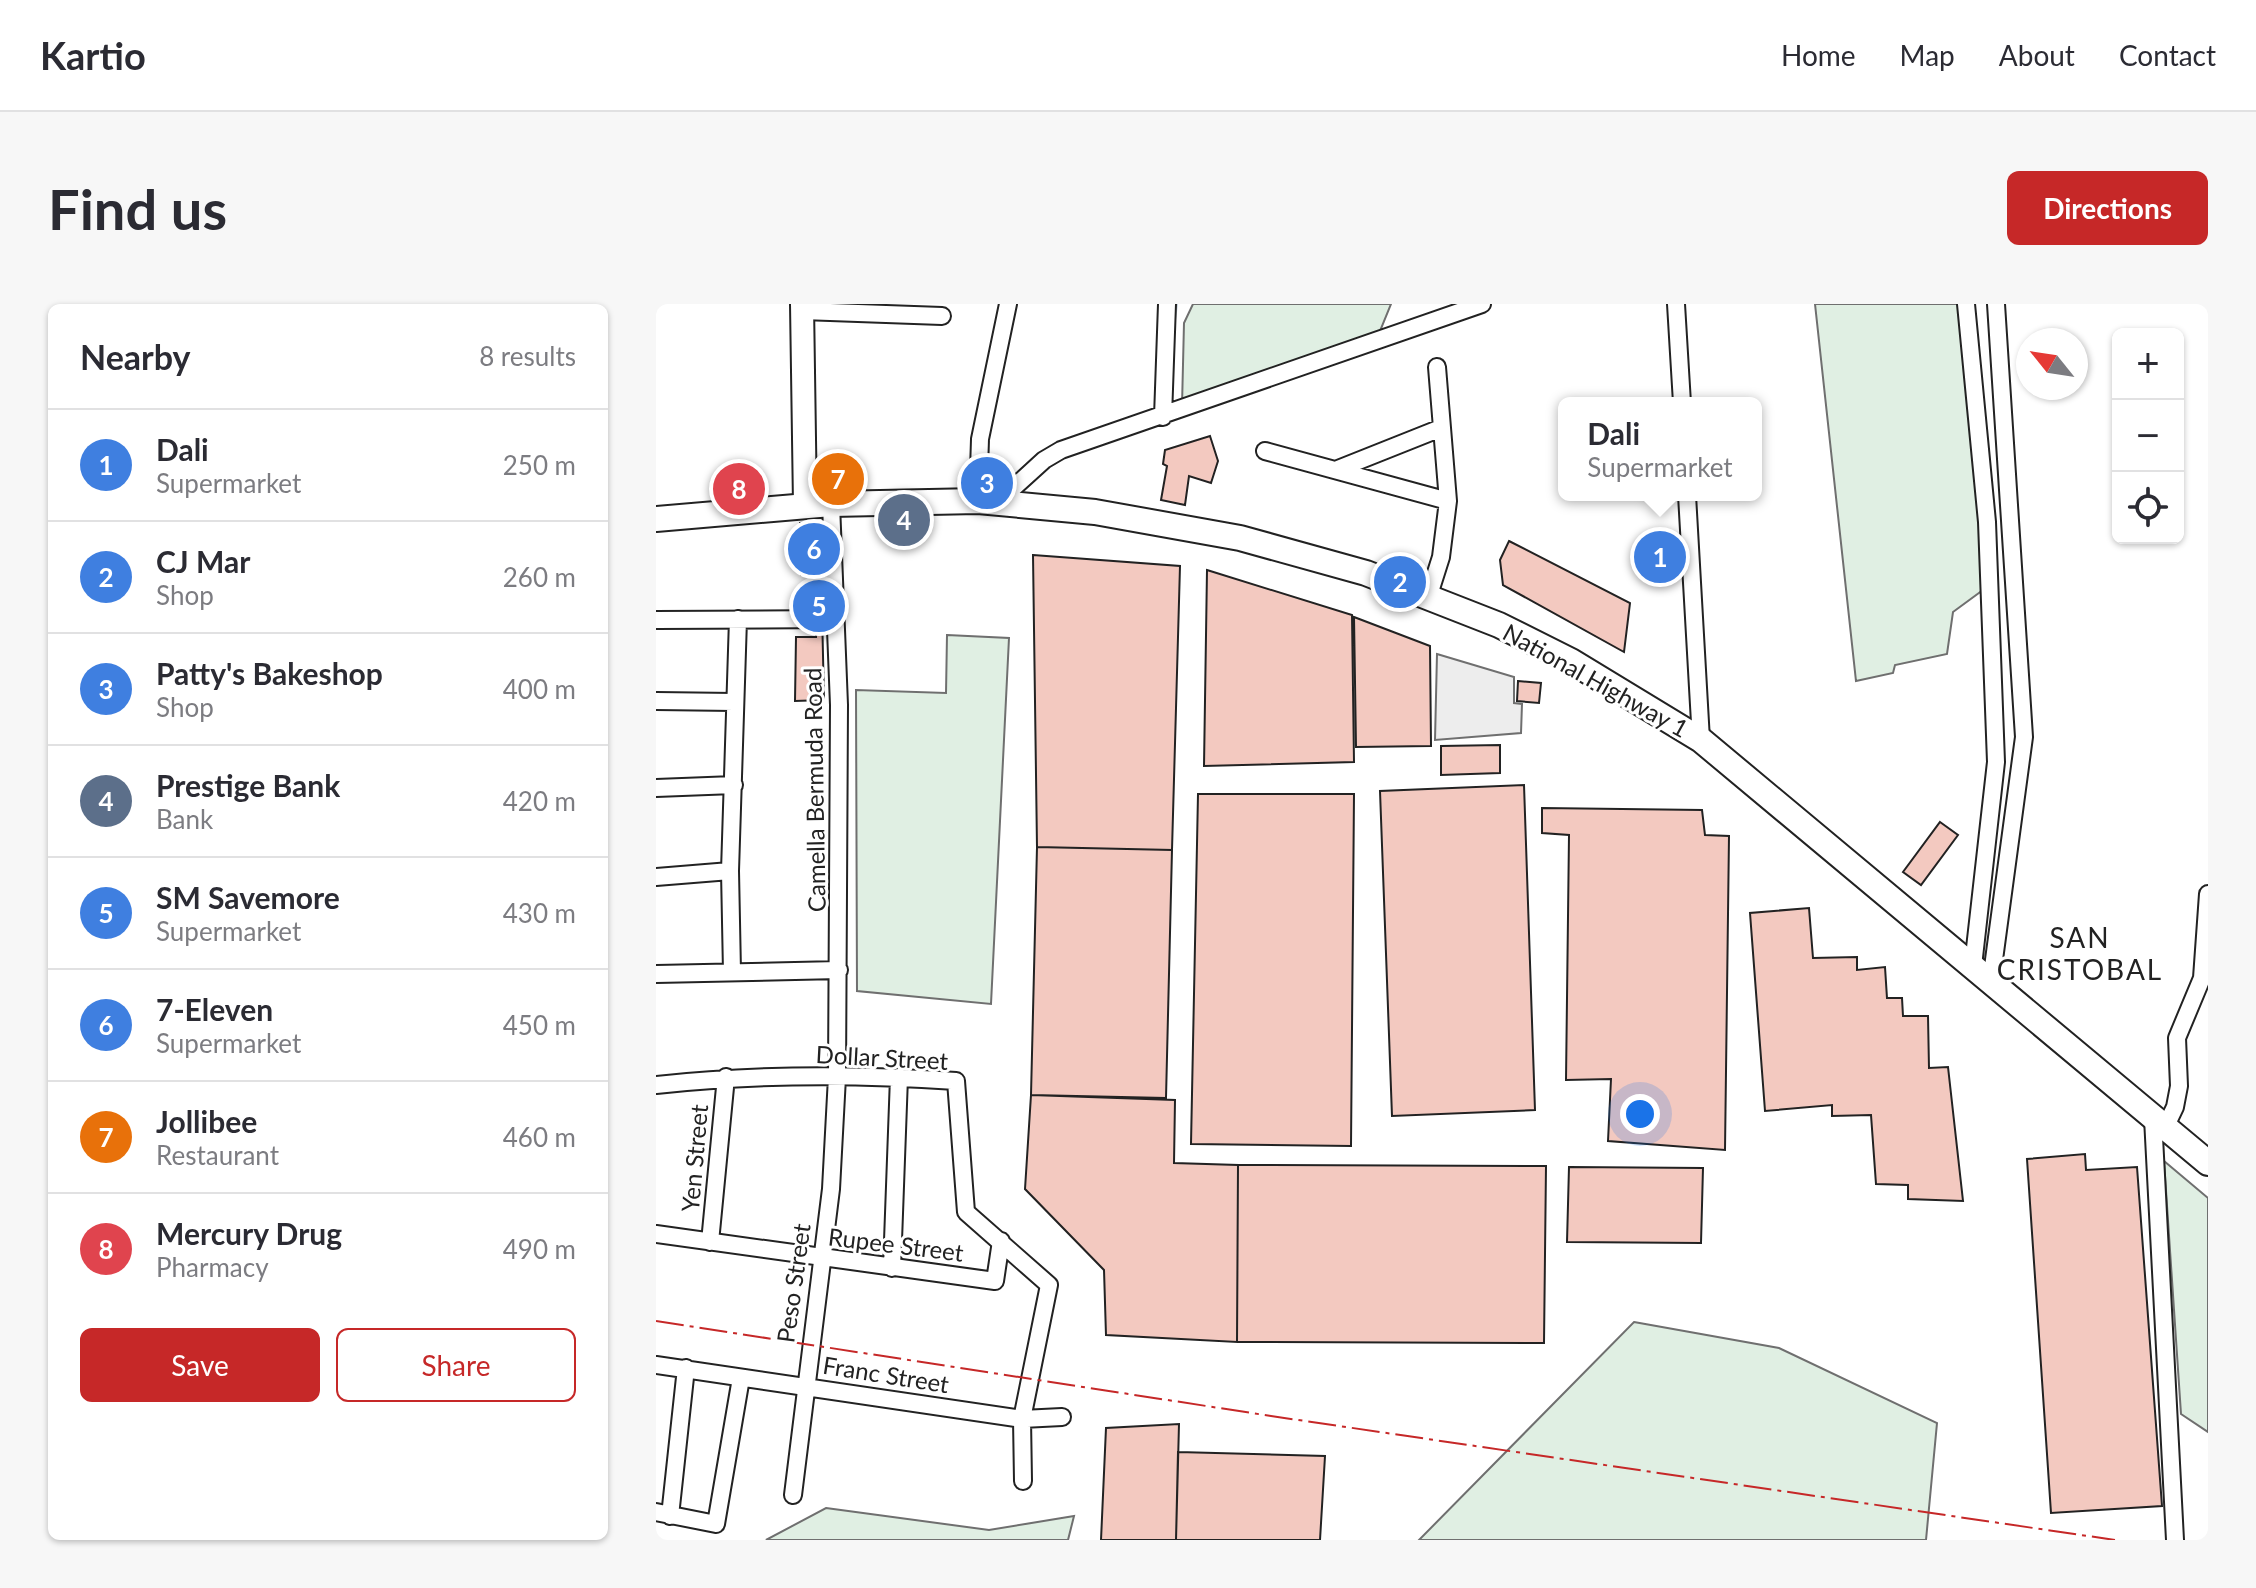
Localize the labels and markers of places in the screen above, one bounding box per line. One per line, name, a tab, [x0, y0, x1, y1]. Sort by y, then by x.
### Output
pin: 7	[812, 449, 864, 509]
pin: 3	[961, 453, 1013, 513]
pin: 8	[713, 459, 765, 519]
pin: 4	[878, 490, 930, 550]
pin: 6	[788, 519, 840, 579]
pin: 1	[1634, 527, 1686, 587]
pin: 2	[1374, 552, 1426, 612]
pin: 5	[793, 576, 845, 636]

